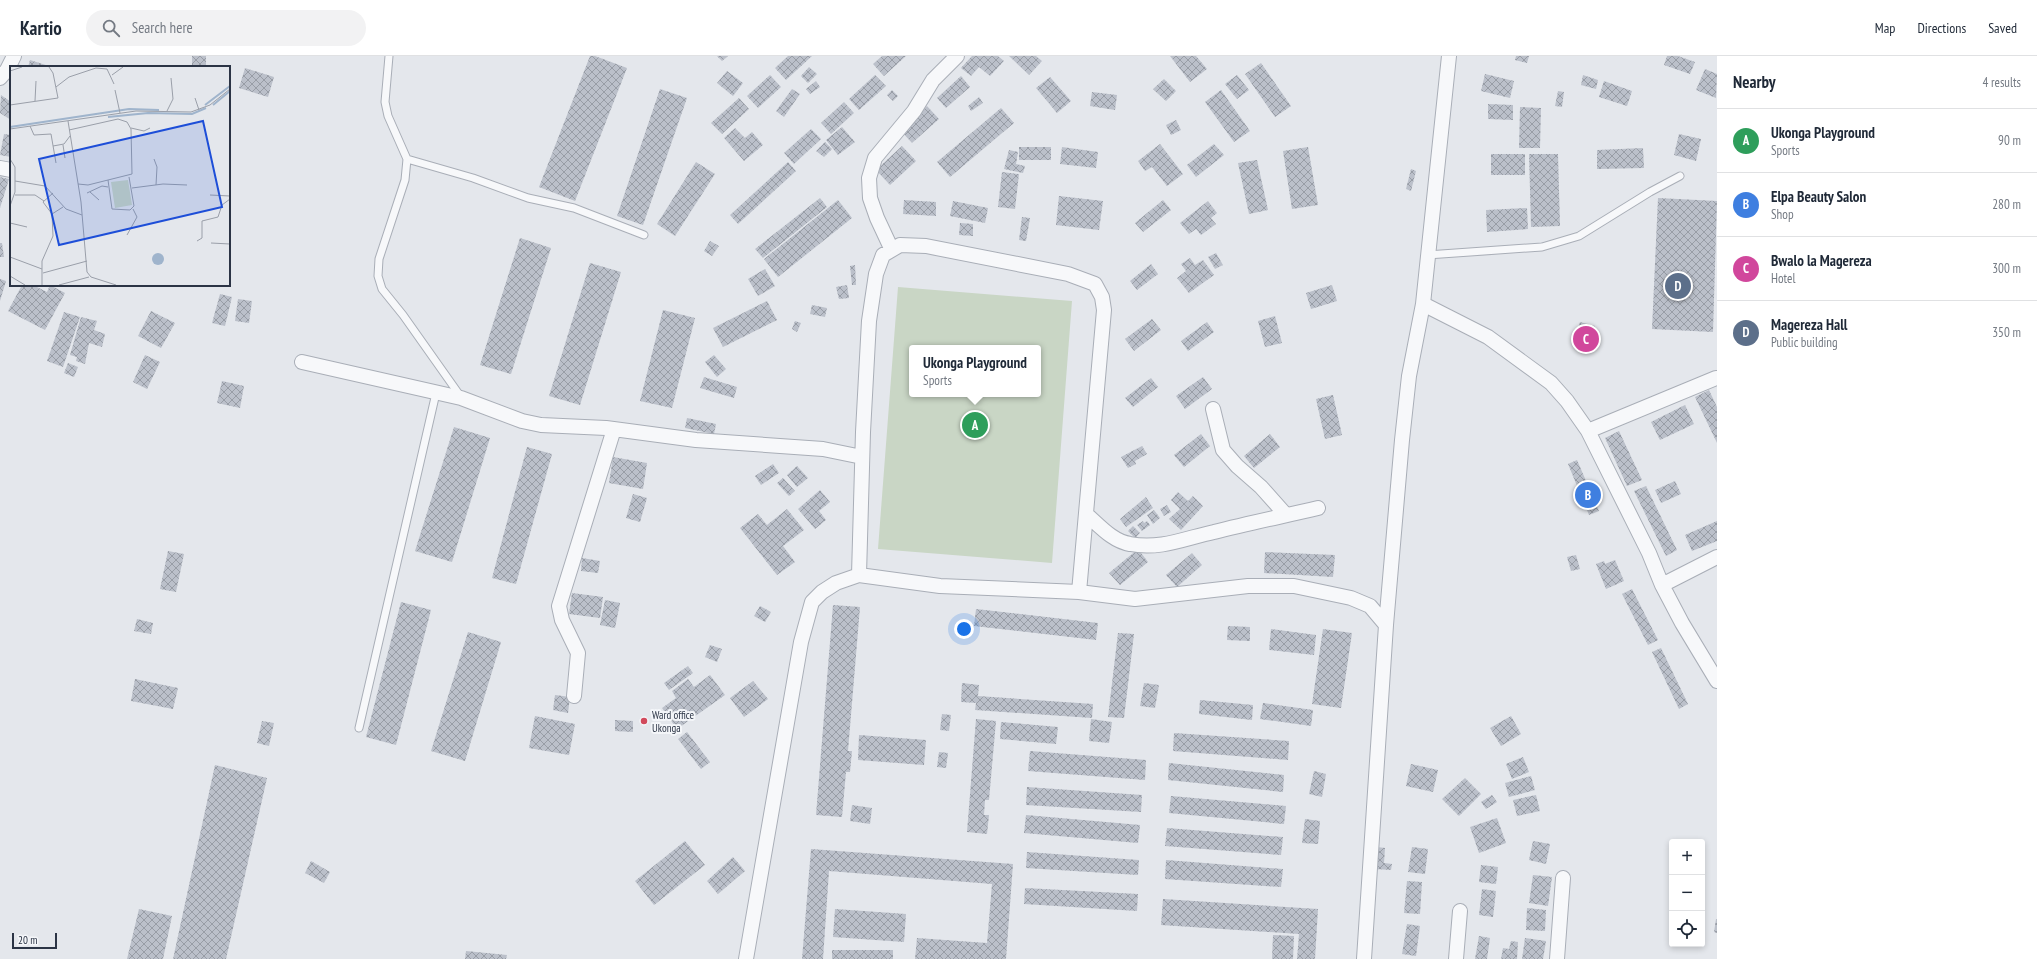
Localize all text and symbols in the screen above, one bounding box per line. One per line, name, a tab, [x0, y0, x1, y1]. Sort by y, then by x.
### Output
search box	[86, 10, 366, 46]
text: Kartio	[20, 16, 62, 40]
icon: search	[100, 17, 122, 39]
text: Search here	[132, 18, 193, 37]
text: Map	[1875, 19, 1895, 37]
text: Directions	[1917, 19, 1966, 37]
text: Saved	[1988, 19, 2017, 37]
inset map	[10, 66, 230, 286]
text: Nearby	[1733, 71, 1776, 93]
text: 4 results	[1982, 74, 2021, 91]
text: Ukonga Playground	[1771, 123, 1875, 142]
text: A	[1743, 132, 1749, 149]
text: 90 m	[1998, 132, 2021, 149]
text: Sports	[1771, 142, 1800, 159]
text: Elpa Beauty Salon	[1771, 187, 1866, 206]
text: B	[1743, 196, 1749, 213]
text: 280 m	[1992, 196, 2021, 213]
text: Shop	[1771, 206, 1794, 223]
text: Bwalo la Magereza	[1771, 251, 1872, 270]
text: C	[1743, 260, 1749, 277]
text: 300 m	[1992, 260, 2021, 277]
text: Hotel	[1771, 270, 1795, 287]
pin: D	[1665, 271, 1691, 301]
text: Magereza Hall	[1771, 315, 1848, 334]
pin: C	[1573, 324, 1599, 354]
text: D	[1743, 324, 1749, 341]
text: 350 m	[1992, 324, 2021, 341]
text: Public building	[1771, 334, 1838, 351]
popup	[909, 345, 1041, 397]
text: Ukonga Playground	[923, 353, 1027, 372]
text: Sports	[923, 372, 952, 389]
pin: A	[962, 410, 988, 440]
pin: B	[1575, 480, 1601, 510]
your location	[954, 619, 974, 639]
place label: Ward office Ukonga	[652, 708, 695, 735]
marker: Ward office Ukonga	[639, 716, 649, 726]
map controls	[1669, 839, 1705, 947]
button: +	[1669, 839, 1705, 875]
button: −	[1669, 875, 1705, 911]
button: locate	[1669, 911, 1705, 947]
scale bar	[12, 931, 57, 950]
text: 20 m	[18, 933, 37, 947]

